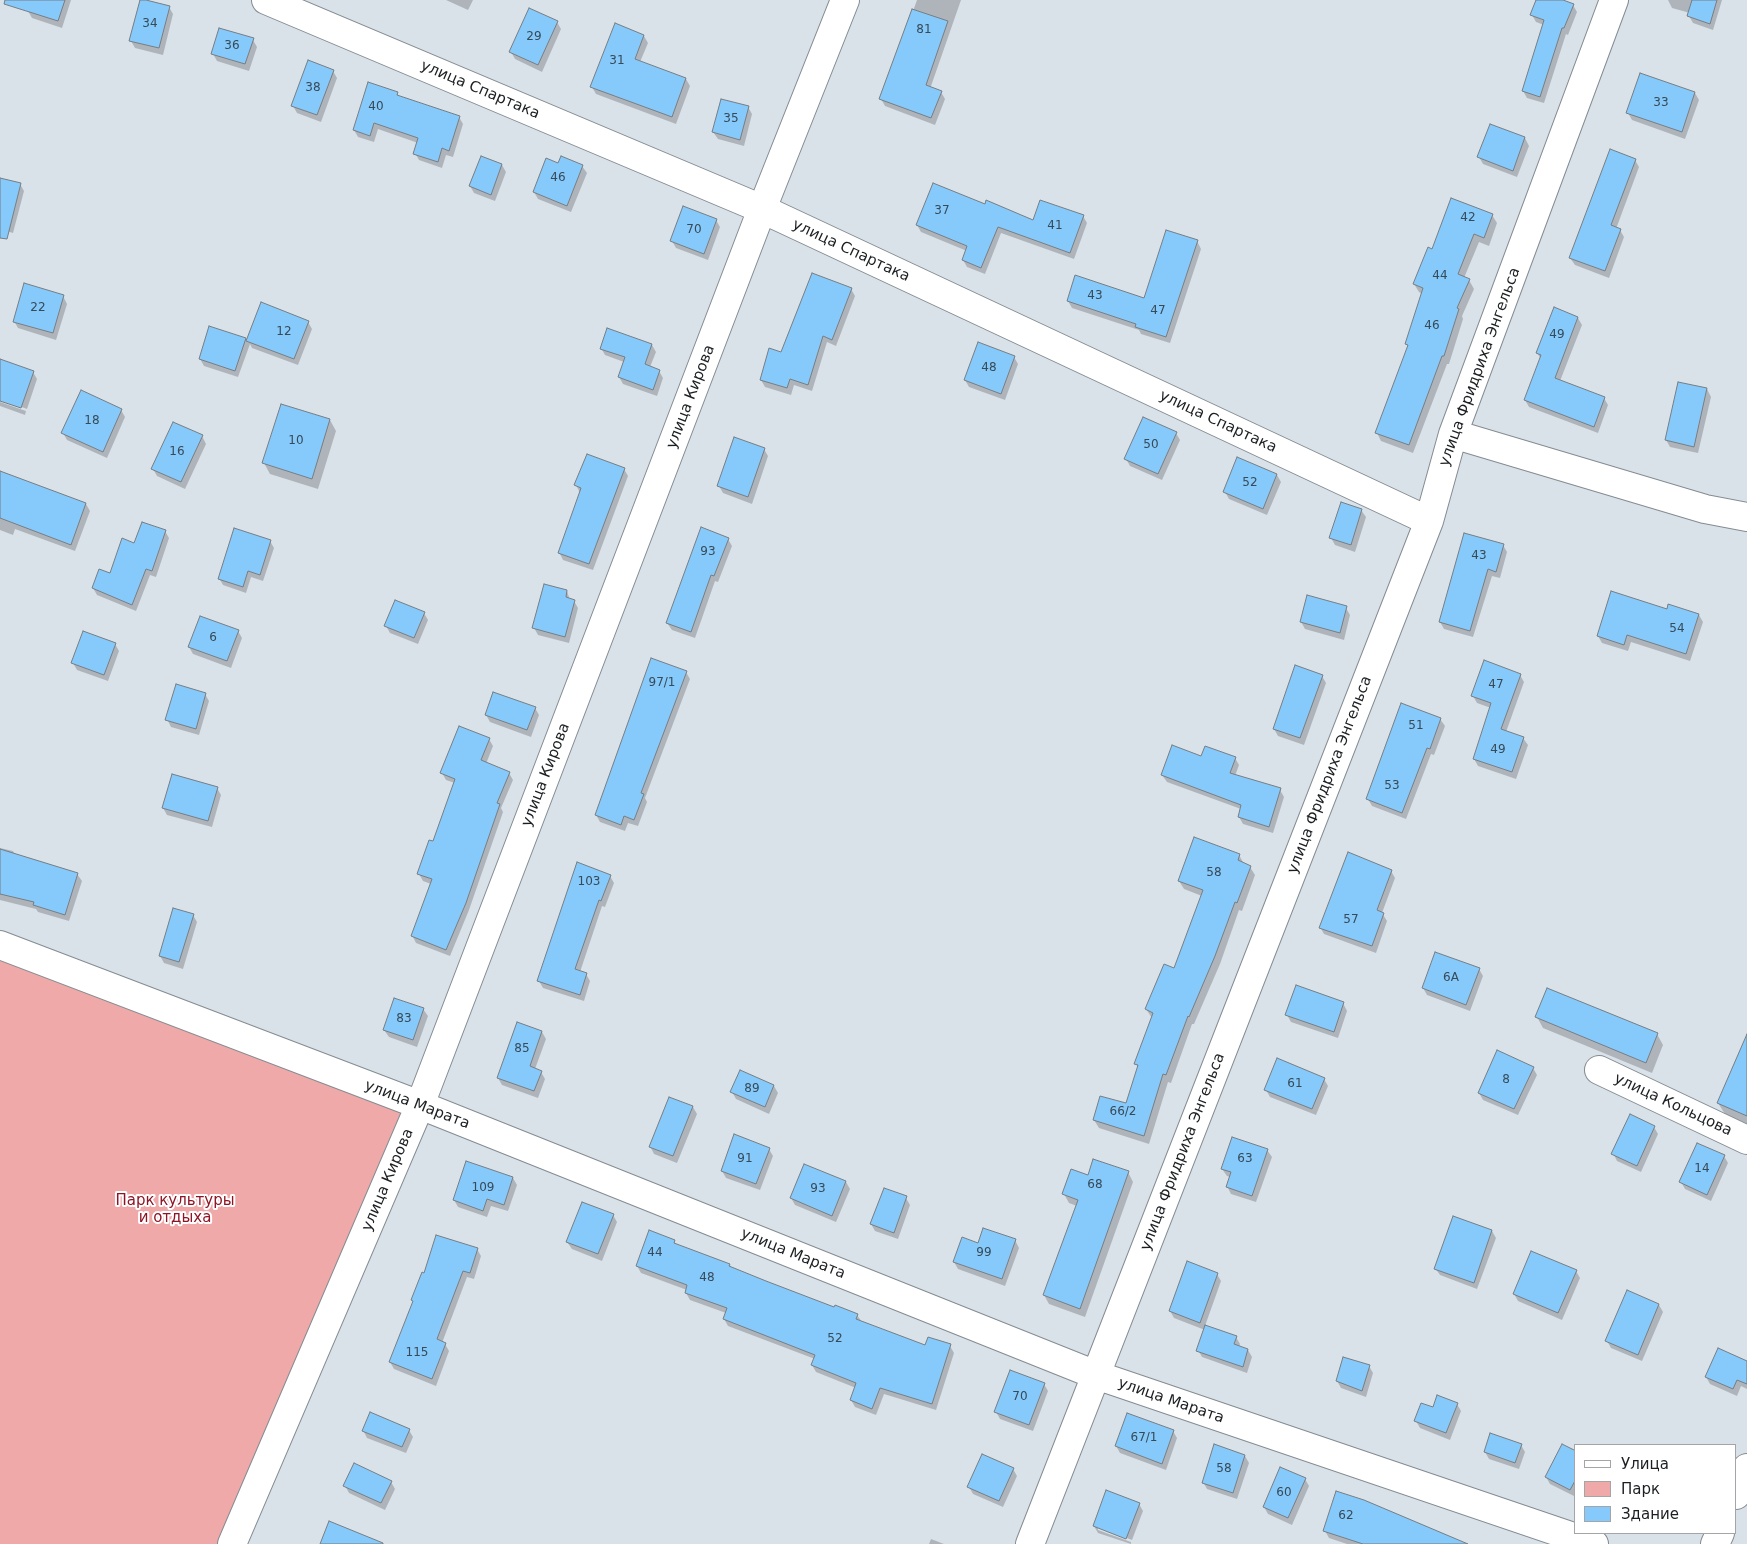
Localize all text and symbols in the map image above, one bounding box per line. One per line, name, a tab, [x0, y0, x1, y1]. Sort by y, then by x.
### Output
house number: 34	[142, 17, 158, 31]
house number: 81	[916, 23, 932, 37]
house number: 29	[526, 30, 542, 44]
house number: 36	[224, 39, 240, 53]
house number: 31	[609, 54, 625, 68]
street label: улица Спартака	[418, 57, 542, 123]
house number: 38	[305, 81, 321, 95]
house number: 33	[1653, 96, 1669, 110]
house number: 40	[368, 100, 384, 114]
house number: 35	[723, 112, 739, 126]
house number: 46	[550, 171, 566, 185]
house number: 37	[934, 204, 950, 218]
house number: 42	[1460, 211, 1476, 225]
street label: улица Спартака	[789, 216, 913, 286]
house number: 41	[1047, 219, 1063, 233]
house number: 70	[686, 223, 702, 237]
street label: улица Фридриха Энгельса	[1436, 265, 1524, 469]
house number: 44	[1432, 269, 1448, 283]
house number: 43	[1087, 289, 1103, 303]
house number: 22	[30, 301, 46, 315]
house number: 47	[1150, 304, 1166, 318]
house number: 46	[1424, 319, 1440, 333]
house number: 12	[276, 325, 292, 339]
house number: 49	[1549, 328, 1565, 342]
street label: улица Кирова	[663, 343, 719, 451]
house number: 48	[981, 361, 997, 375]
street label: улица Спартака	[1156, 387, 1280, 457]
house number: 18	[84, 414, 100, 428]
house number: 10	[288, 434, 304, 448]
house number: 50	[1143, 438, 1159, 452]
house number: 16	[169, 445, 185, 459]
house number: 52	[1242, 476, 1258, 490]
house number: 93	[700, 545, 716, 559]
house number: 43	[1471, 549, 1487, 563]
house number: 54	[1669, 622, 1685, 636]
house number: 6	[209, 631, 217, 645]
street label: улица Фридриха Энгельса	[1284, 674, 1376, 876]
house number: 97/1	[649, 676, 675, 690]
house number: 47	[1488, 678, 1504, 692]
house number: 51	[1408, 719, 1424, 733]
street label: улица Кирова	[518, 721, 574, 829]
house number: 49	[1490, 743, 1506, 757]
house number: 53	[1384, 779, 1400, 793]
house number: 58	[1206, 866, 1222, 880]
house number: 103	[578, 875, 600, 889]
house number: 57	[1343, 913, 1359, 927]
house number: 6А	[1443, 971, 1459, 985]
house number: 83	[396, 1012, 412, 1026]
house number: 85	[514, 1042, 530, 1056]
street label: улица Фридриха Энгельса	[1137, 1051, 1229, 1253]
street label: улица Кольцова	[1611, 1070, 1735, 1140]
house number: 8	[1502, 1073, 1510, 1087]
street label: улица Марата	[362, 1077, 472, 1133]
house number: 61	[1287, 1077, 1303, 1091]
house number: 89	[744, 1082, 760, 1096]
house number: 66/2	[1110, 1105, 1136, 1119]
street label: улица Кирова	[358, 1126, 418, 1234]
house number: 91	[737, 1152, 753, 1166]
house number: 63	[1237, 1152, 1253, 1166]
house number: 14	[1694, 1162, 1710, 1176]
house number: 68	[1087, 1178, 1103, 1192]
house number: 109	[472, 1181, 494, 1195]
house number: 93	[810, 1182, 826, 1196]
park label: Парк культуры и отдыха	[115, 1192, 235, 1227]
street label: улица Марата	[738, 1225, 848, 1283]
house number: 44	[647, 1246, 663, 1260]
house number: 99	[976, 1246, 992, 1260]
house number: 48	[699, 1271, 715, 1285]
house number: 52	[827, 1332, 843, 1346]
house number: 115	[406, 1346, 428, 1360]
street label: улица Марата	[1116, 1374, 1226, 1428]
house number: 70	[1012, 1390, 1028, 1404]
house number: 67/1	[1131, 1431, 1157, 1445]
legend	[1574, 1444, 1737, 1534]
text: Улица	[1621, 1455, 1669, 1473]
house number: 58	[1216, 1462, 1232, 1476]
text: Парк	[1621, 1480, 1660, 1498]
house number: 60	[1276, 1486, 1292, 1500]
text: Здание	[1621, 1505, 1679, 1523]
house number: 62	[1338, 1509, 1354, 1523]

